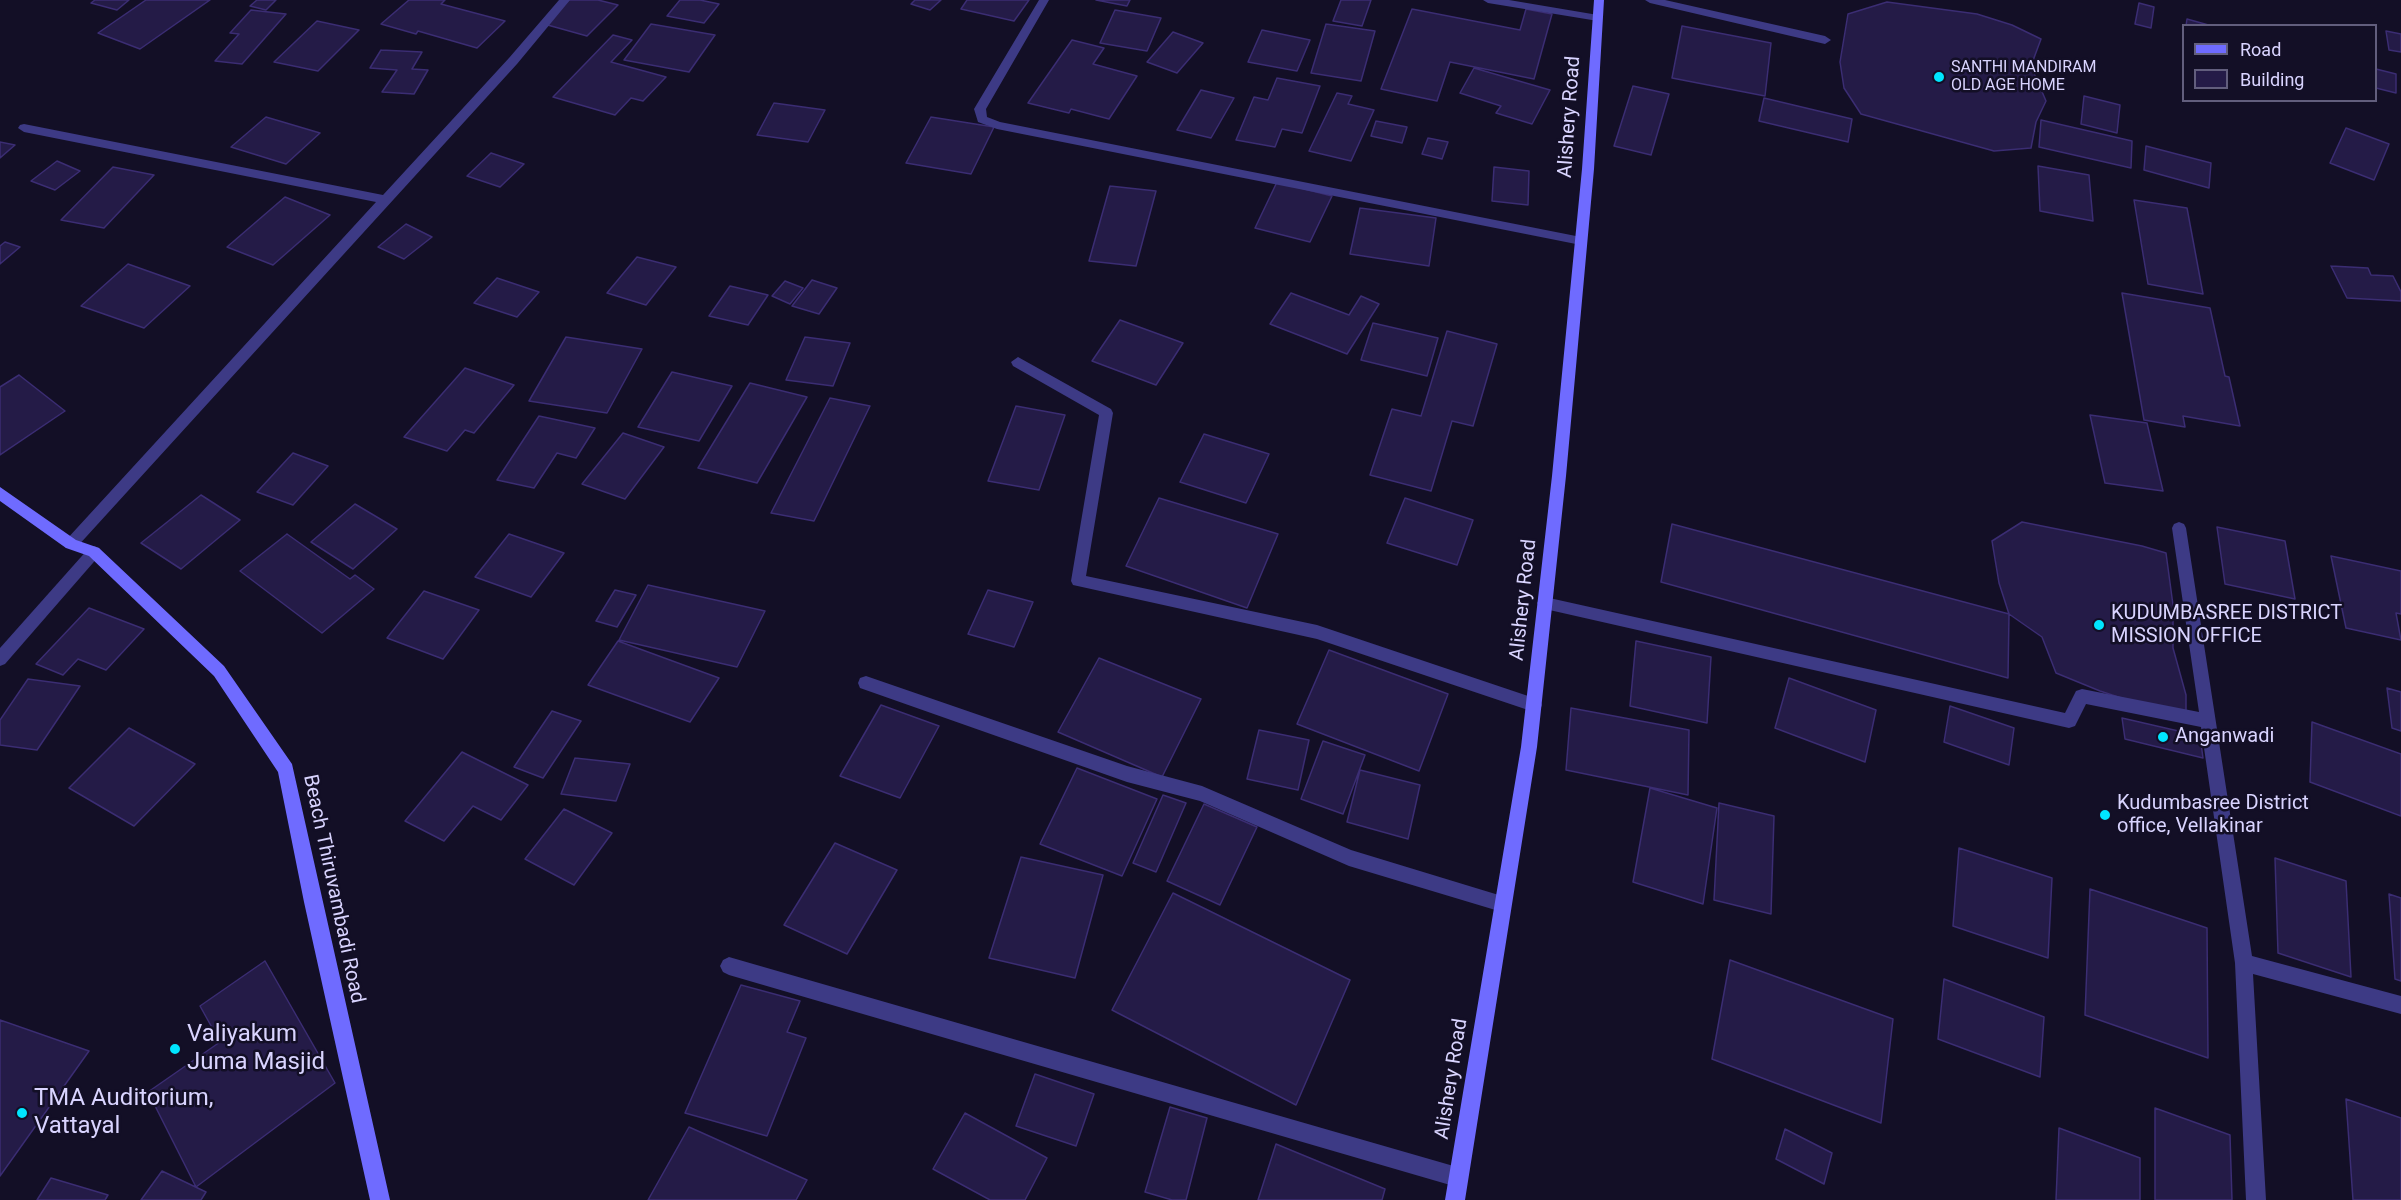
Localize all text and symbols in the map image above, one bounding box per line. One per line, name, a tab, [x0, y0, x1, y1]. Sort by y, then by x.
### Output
legend	[2182, 24, 2377, 102]
text: Road	[2240, 39, 2281, 60]
street label: Alishery Road	[1554, 55, 1586, 179]
place label: SANTHI MANDIRAM OLD AGE HOME	[1951, 58, 2096, 96]
text: Building	[2240, 69, 2304, 90]
marker: SANTHI MANDIRAM OLD AGE HOME	[1932, 70, 1946, 84]
street label: Alishery Road	[1506, 538, 1542, 662]
place label: KUDUMBASREE DISTRICT MISSION OFFICE	[2111, 602, 2342, 649]
marker: KUDUMBASREE DISTRICT MISSION OFFICE	[2092, 618, 2106, 632]
place label: Anganwadi	[2175, 725, 2274, 749]
marker: Anganwadi	[2156, 730, 2170, 744]
street label: Beach Thiruvambadi Road	[297, 773, 369, 1005]
place label: Kudumbasree District office, Vellakinar	[2117, 792, 2309, 839]
marker: Kudumbasree District office, Vellakinar	[2098, 808, 2112, 822]
street label: Alishery Road	[1431, 1017, 1473, 1141]
place label: Valiyakum Juma Masjid	[187, 1021, 325, 1077]
marker: Valiyakum Juma Masjid	[168, 1042, 182, 1056]
place label: TMA Auditorium, Vattayal	[34, 1085, 213, 1141]
marker: TMA Auditorium, Vattayal	[15, 1106, 29, 1120]

